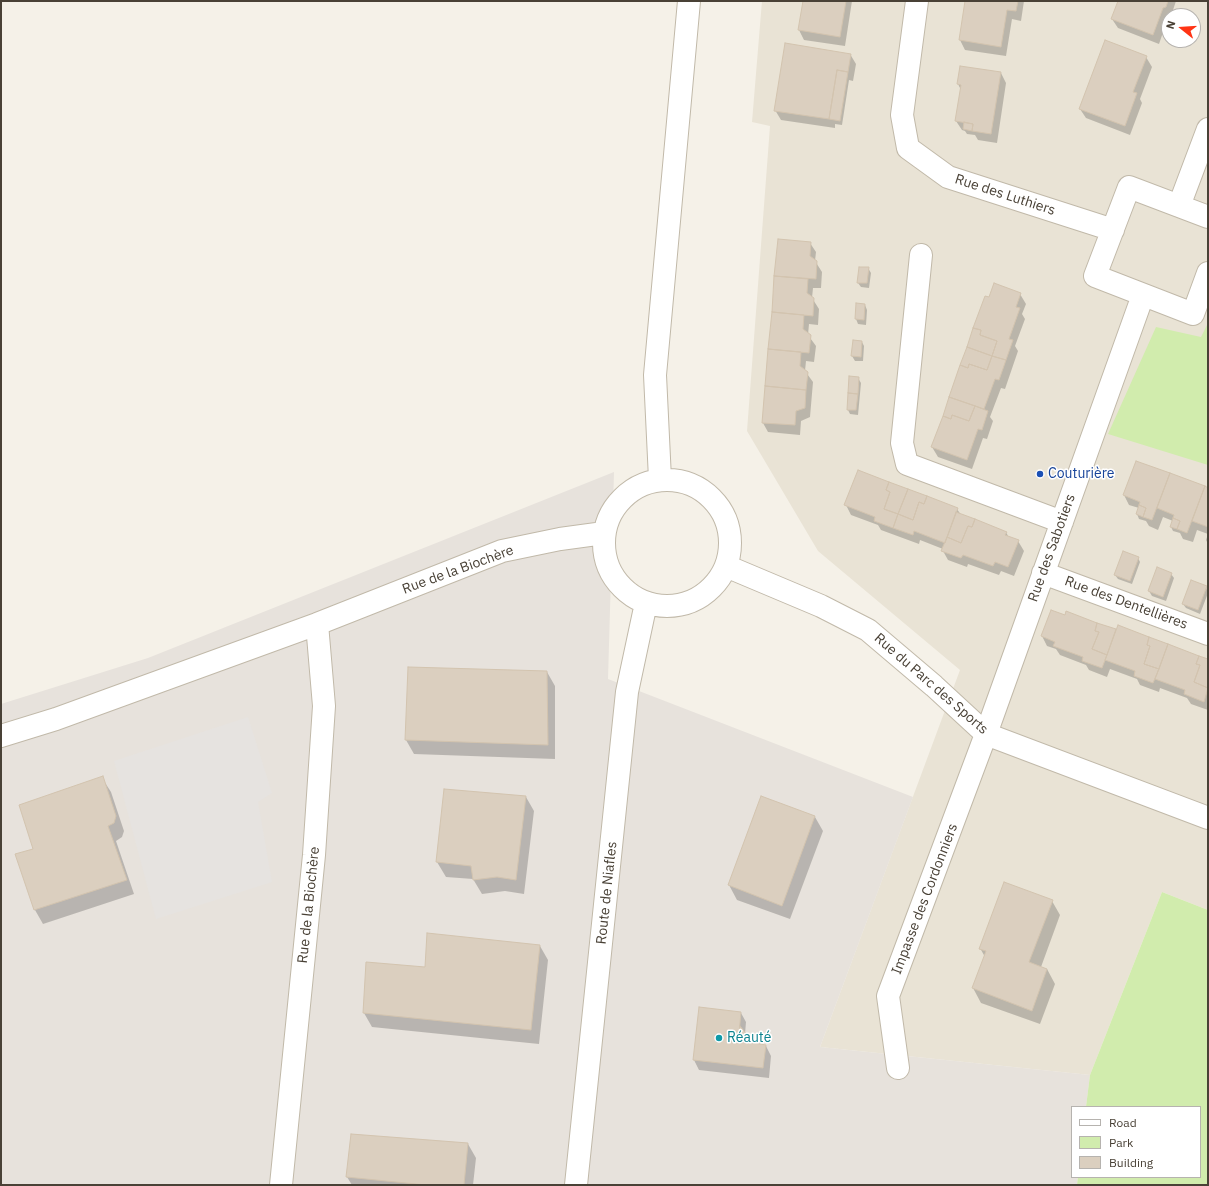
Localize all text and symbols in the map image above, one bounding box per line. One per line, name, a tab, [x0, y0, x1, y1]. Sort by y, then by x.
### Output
north arrow	[1161, 8, 1201, 48]
text: N	[1163, 19, 1178, 31]
street label: Rue des Luthiers	[953, 171, 1057, 219]
place label: Couturière	[1048, 466, 1114, 482]
marker: Couturière	[1035, 469, 1045, 479]
street label: Rue des Sabotiers	[1025, 492, 1079, 604]
street label: Rue de la Biochère	[400, 542, 516, 598]
street label: Rue des Dentellières	[1062, 573, 1190, 633]
street label: Rue du Parc des Sports	[871, 630, 991, 738]
street label: Impasse des Cordonniers	[888, 821, 962, 977]
street label: Route de Niafles	[593, 841, 621, 945]
street label: Rue de la Biochère	[295, 846, 323, 964]
place label: Réauté	[727, 1030, 771, 1046]
marker: Réauté	[714, 1033, 724, 1043]
legend	[1071, 1106, 1201, 1178]
text: Road	[1109, 1115, 1137, 1130]
text: Park	[1109, 1135, 1133, 1150]
text: Building	[1109, 1155, 1153, 1170]

